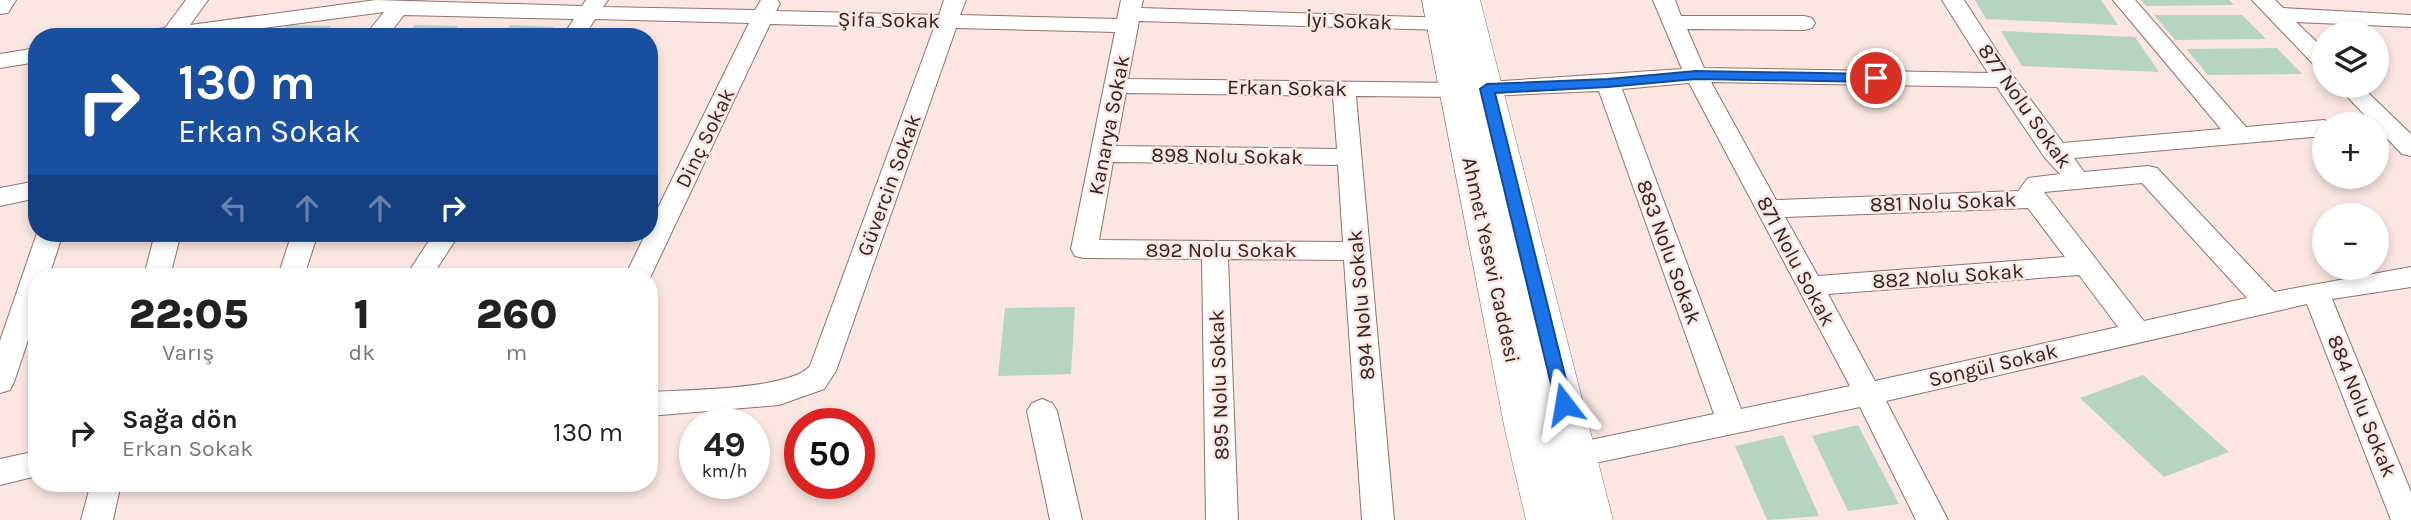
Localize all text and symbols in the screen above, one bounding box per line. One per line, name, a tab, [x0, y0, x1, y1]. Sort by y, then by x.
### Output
street label: Şifa Sokak	[838, 7, 940, 33]
street label: İyi Sokak	[1305, 8, 1393, 35]
map controls	[2312, 21, 2389, 280]
button: layers	[2312, 21, 2389, 98]
street label: 877 Nolu Sokak	[1973, 39, 2077, 173]
pin	[1846, 48, 1906, 108]
street label: Kanarya Sokak	[1084, 53, 1134, 197]
text: 130 m	[178, 54, 316, 111]
icon: right	[63, 56, 154, 147]
icon: arrive	[1857, 59, 1895, 97]
street label: Erkan Sokak	[1227, 75, 1347, 101]
street label: Dinç Sokak	[671, 84, 740, 192]
street label: Güvercin Sokak	[852, 111, 926, 259]
button: +	[2312, 112, 2389, 189]
text: Erkan Sokak	[178, 113, 361, 150]
street label: 898 Nolu Sokak	[1151, 143, 1303, 169]
street label: Ahmet Yesevi Caddesi	[1457, 155, 1525, 365]
street label: 883 Nolu Sokak	[1632, 176, 1706, 328]
street label: 881 Nolu Sokak	[1869, 187, 2017, 217]
icon: left	[215, 189, 253, 227]
icon: ahead	[288, 189, 326, 227]
icon: ahead	[361, 189, 399, 227]
icon: right	[434, 189, 472, 227]
street label: 871 Nolu Sokak	[1752, 192, 1840, 330]
button: −	[2312, 203, 2389, 280]
street label: 894 Nolu Sokak	[1342, 229, 1380, 381]
street label: 892 Nolu Sokak	[1145, 238, 1297, 262]
street label: 882 Nolu Sokak	[1871, 259, 2025, 293]
text: 22:05	[128, 289, 248, 339]
text: 1	[354, 289, 370, 339]
text: 260	[476, 289, 557, 339]
street label: 895 Nolu Sokak	[1204, 309, 1234, 461]
street label: 884 Nolu Sokak	[2323, 331, 2402, 481]
street label: Songül Sokak	[1926, 338, 2060, 392]
text: Varış	[162, 339, 214, 366]
text: dk	[349, 339, 375, 366]
text: m	[506, 339, 527, 366]
position arrow	[1527, 367, 1601, 441]
text: Sağa dön	[122, 404, 238, 435]
speed limit sign: 50	[784, 408, 875, 499]
icon: right	[63, 414, 101, 452]
text: 130 m	[553, 417, 623, 448]
text: 49	[703, 424, 746, 465]
text: Erkan Sokak	[122, 435, 253, 462]
text: km/h	[702, 460, 747, 482]

